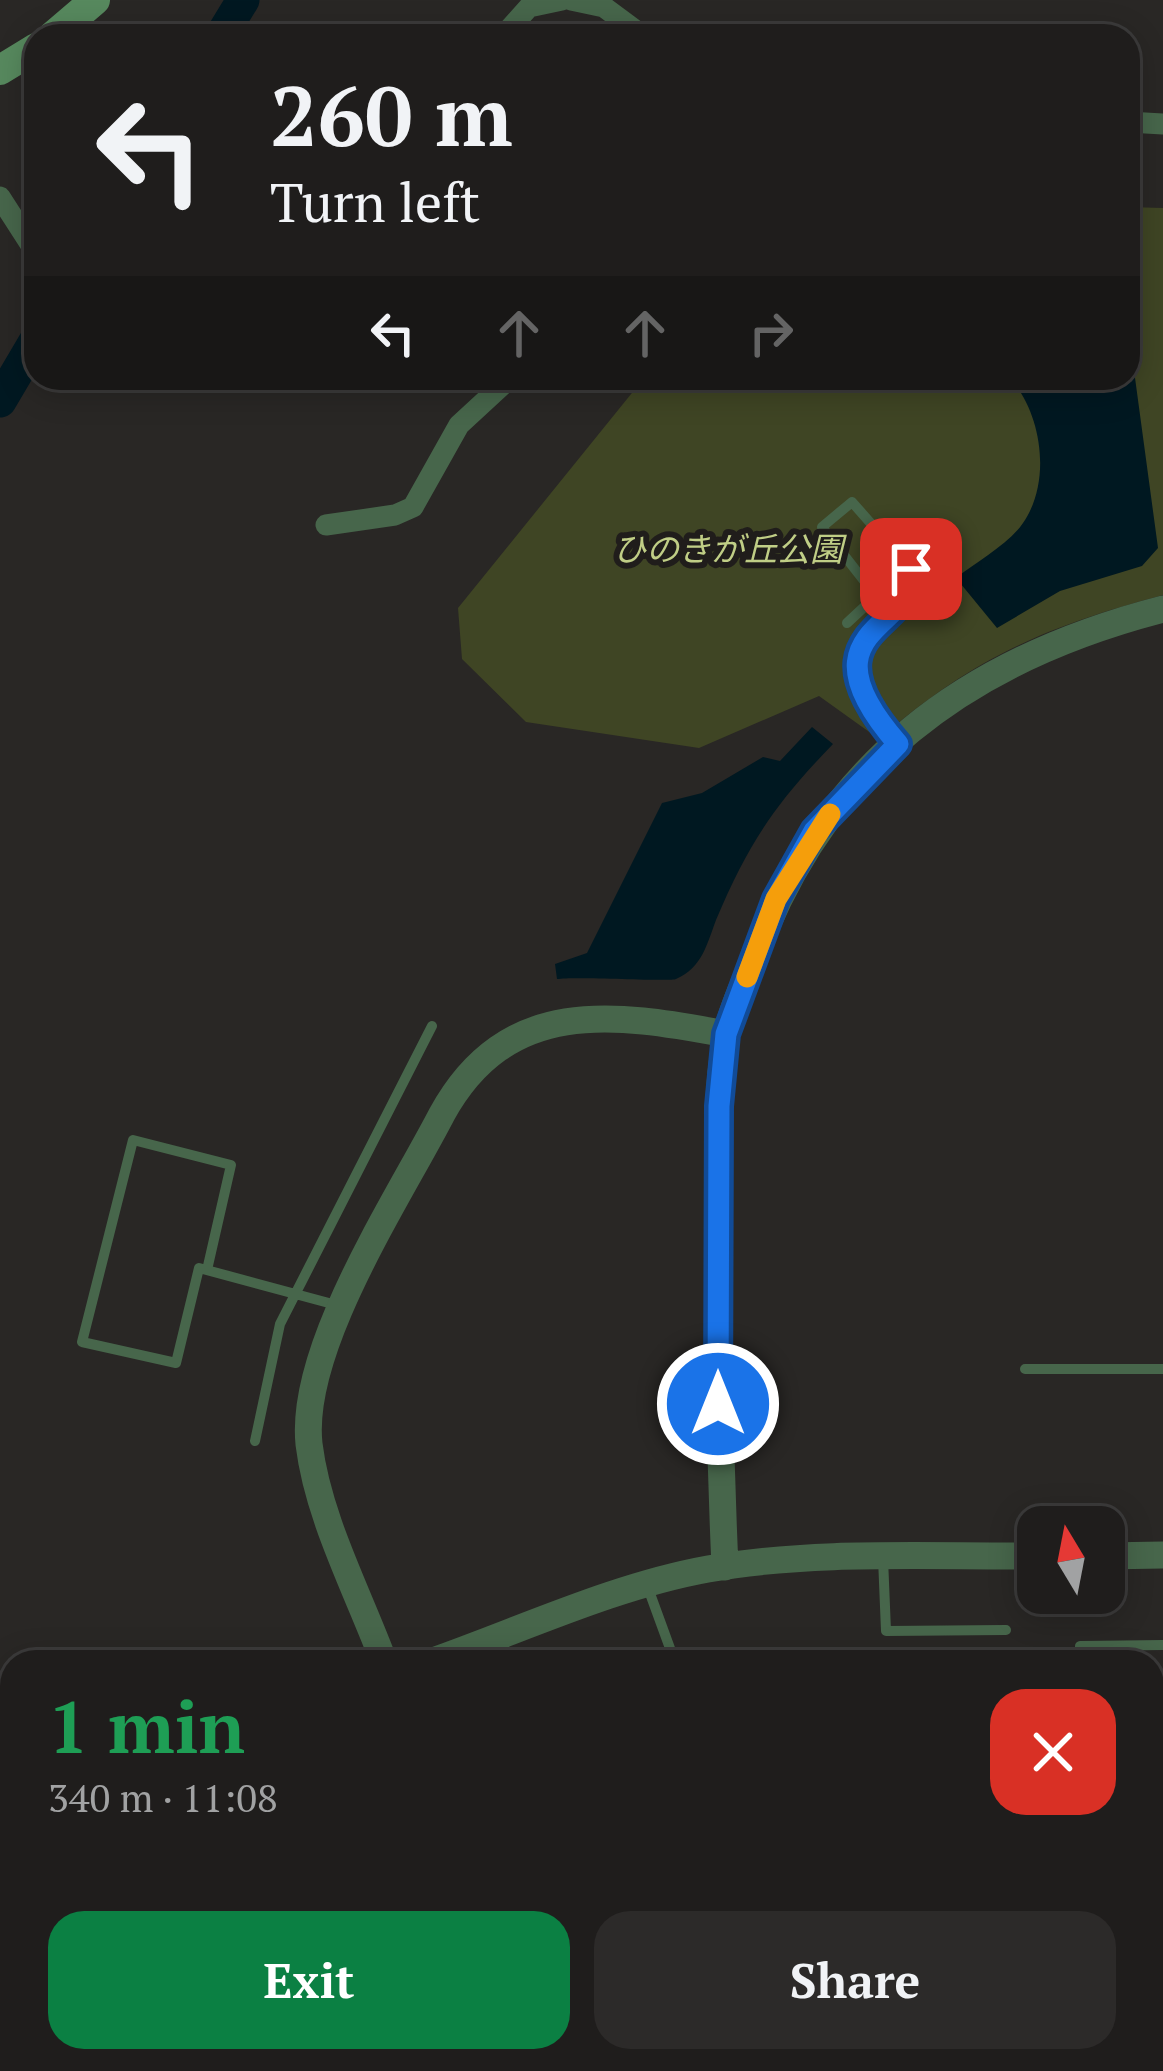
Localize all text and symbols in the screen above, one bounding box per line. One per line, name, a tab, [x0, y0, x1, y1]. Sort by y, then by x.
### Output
text: 260 m	[270, 59, 513, 170]
icon: left	[72, 72, 228, 228]
text: Turn left	[270, 166, 480, 237]
icon: left	[360, 300, 426, 366]
icon: ahead	[486, 300, 552, 366]
icon: ahead	[612, 300, 678, 366]
icon: right	[738, 300, 804, 366]
pin	[860, 518, 962, 620]
park label: ひのきが丘公園	[613, 527, 847, 570]
icon: arrive	[878, 536, 944, 602]
position arrow	[655, 1341, 781, 1467]
north arrow	[1017, 1506, 1125, 1614]
map controls	[1017, 1506, 1125, 1614]
text: 1 min	[48, 1678, 245, 1774]
button: close	[990, 1689, 1116, 1815]
text: 340 m · 11:08	[48, 1771, 278, 1823]
button: Exit	[48, 1911, 570, 2049]
button: Share	[594, 1911, 1116, 2049]

